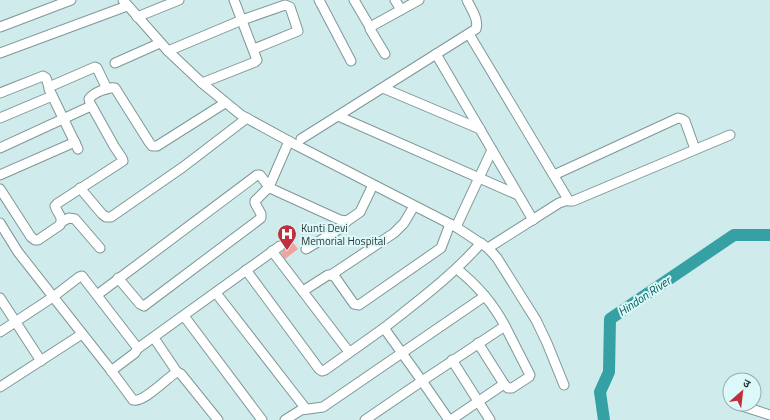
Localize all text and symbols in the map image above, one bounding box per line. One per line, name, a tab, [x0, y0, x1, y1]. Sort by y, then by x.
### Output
place label: Kunti Devi Memorial Hospital	[301, 220, 386, 249]
hospital icon: Kunti Devi Memorial Hospital	[276, 223, 298, 251]
water label: Hindon River	[614, 270, 676, 321]
north arrow	[722, 372, 762, 412]
text: उ	[740, 375, 754, 392]

